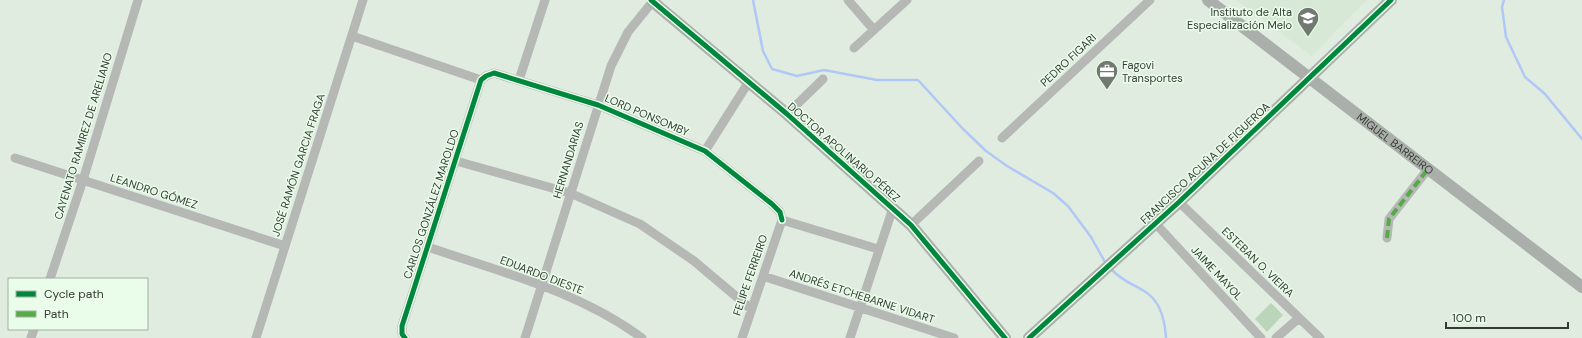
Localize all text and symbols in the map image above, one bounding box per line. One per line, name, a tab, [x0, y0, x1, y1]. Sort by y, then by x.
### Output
place label: Instituto de Alta Especialización Melo	[1187, 5, 1292, 32]
school or university icon: Instituto de Alta Especialización Melo	[1295, 5, 1321, 38]
street label: PEDRO FIGARI	[1037, 31, 1099, 89]
street label: CAYENATO RAMIREZ DE ARELIANO	[51, 51, 115, 221]
office icon: Fagovi Transportes	[1094, 58, 1120, 91]
place label: Fagovi Transportes	[1122, 58, 1183, 85]
street label: LORD PONSOMBY	[603, 91, 692, 139]
street label: JOSÉ RAMÓN GARCIA FRAGA	[268, 92, 328, 238]
street label: DOCTOR APOLINARIO PÉREZ	[785, 99, 903, 205]
street label: FRANCISCO ACUÑA DE FIGUEROA	[1137, 99, 1273, 227]
street label: MIGUEL BARREIRO	[1354, 110, 1436, 178]
street label: HERNANDARIAS	[550, 120, 586, 200]
street label: CARLOS GONZÁLEZ MAROLDO	[400, 127, 462, 281]
street label: LEANDRO GÓMEZ	[109, 170, 199, 212]
street label: ESTEBAN O. VIEIRA	[1219, 224, 1297, 300]
street label: FELIPE FERREIRO	[730, 233, 770, 317]
street label: JAIME MAYOL	[1188, 243, 1246, 303]
street label: EDUARDO DIESTE	[498, 253, 586, 297]
street label: ANDRÉS ETCHEBARNE VIDART	[787, 266, 937, 326]
legend	[8, 278, 148, 330]
text: Cycle path	[44, 286, 104, 302]
scale bar	[1446, 304, 1568, 330]
text: Path	[44, 306, 69, 322]
text: 100 m	[1452, 310, 1486, 326]

